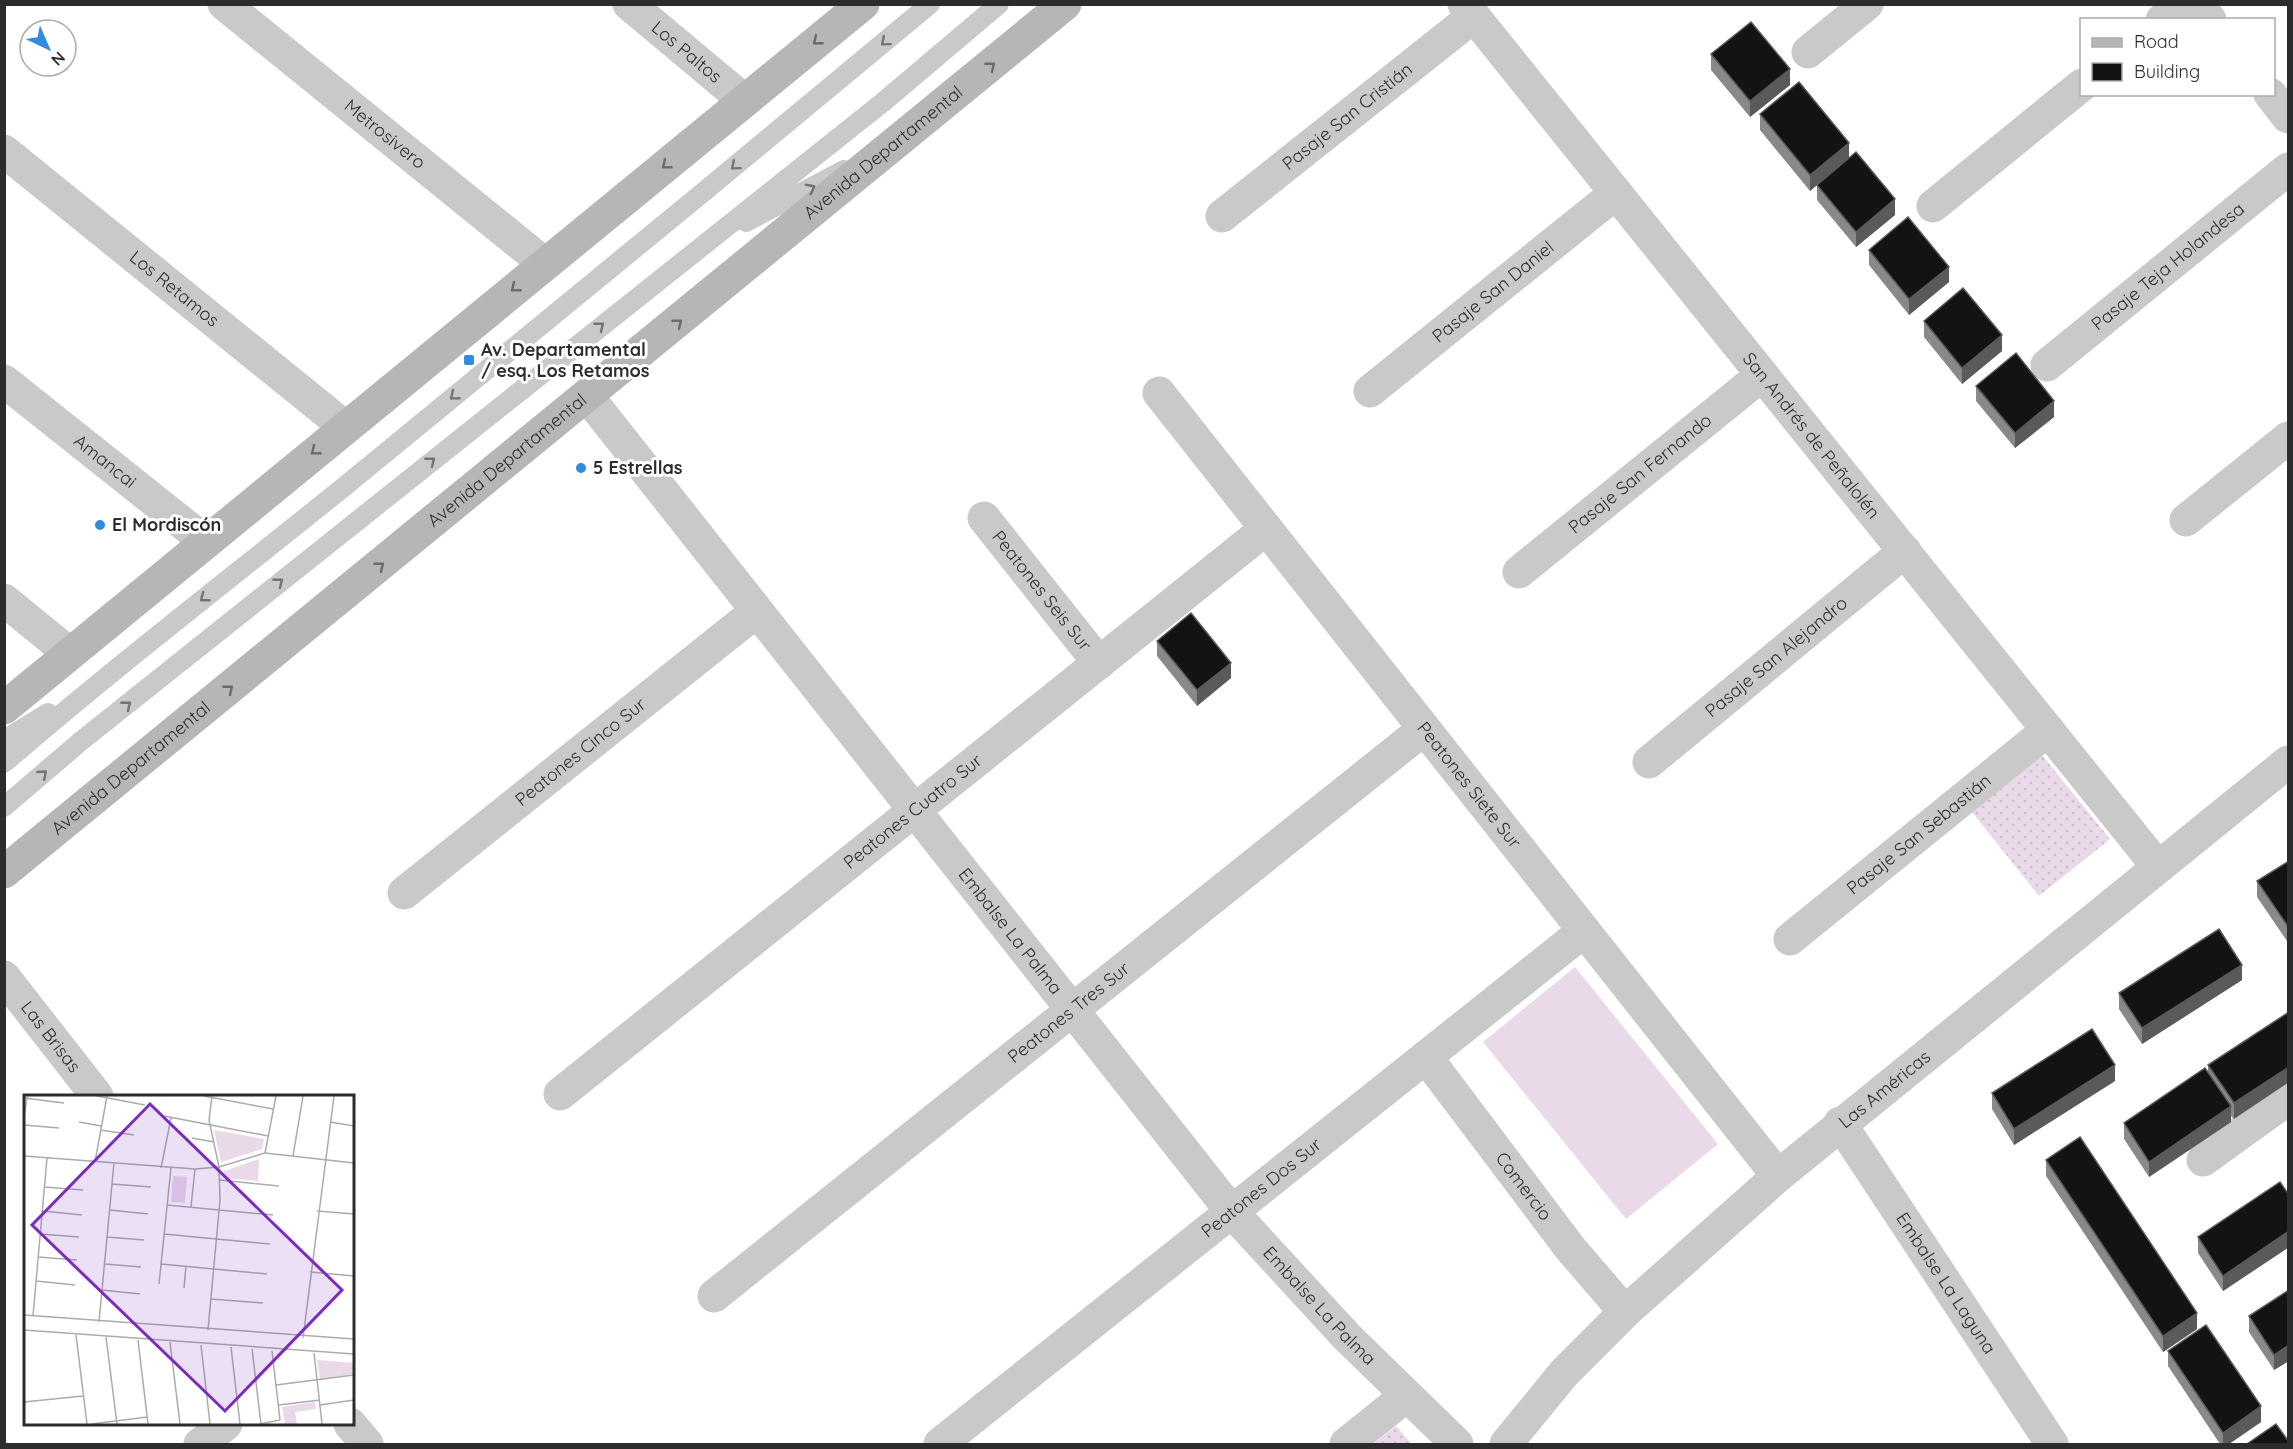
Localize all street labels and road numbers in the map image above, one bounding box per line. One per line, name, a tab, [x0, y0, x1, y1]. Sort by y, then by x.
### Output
street label: Los Paltos	[647, 16, 727, 88]
street label: Pasaje San Cristián	[1277, 57, 1417, 175]
street label: Avenida Departamental	[799, 80, 967, 224]
street label: Metrosivero	[340, 94, 430, 174]
street label: Pasaje Teja Holandesa	[2087, 197, 2249, 335]
street label: Pasaje San Daniel	[1427, 236, 1558, 347]
street label: Los Retamos	[125, 245, 224, 332]
street label: San Andrés de Peñalolén	[1738, 348, 1885, 523]
street label: Avenida Departamental	[422, 388, 591, 532]
street label: Pasaje San Fernando	[1563, 408, 1716, 538]
street label: Amancai	[69, 429, 141, 493]
street label: Peatones Seis Sur	[987, 526, 1097, 656]
street label: Pasaje San Alejandro	[1700, 591, 1852, 722]
street label: Peatones Cinco Sur	[510, 692, 650, 811]
street label: Avenida Departamental	[46, 696, 215, 840]
street label: Peatones Siete Sur	[1412, 717, 1527, 853]
street label: Peatones Cuatro Sur	[839, 749, 987, 874]
street label: Pasaje San Sebastián	[1842, 769, 1996, 899]
street label: Embalse La Palma	[954, 863, 1068, 999]
street label: Peatones Tres Sur	[1003, 957, 1134, 1068]
street label: Las Brisas	[16, 996, 86, 1077]
street label: Las Américas	[1834, 1045, 1935, 1133]
street label: Peatones Dos Sur	[1196, 1133, 1326, 1242]
street label: Comercio	[1491, 1147, 1557, 1225]
street label: Embalse La Laguna	[1891, 1208, 2001, 1358]
street label: Embalse La Palma	[1258, 1241, 1381, 1370]

